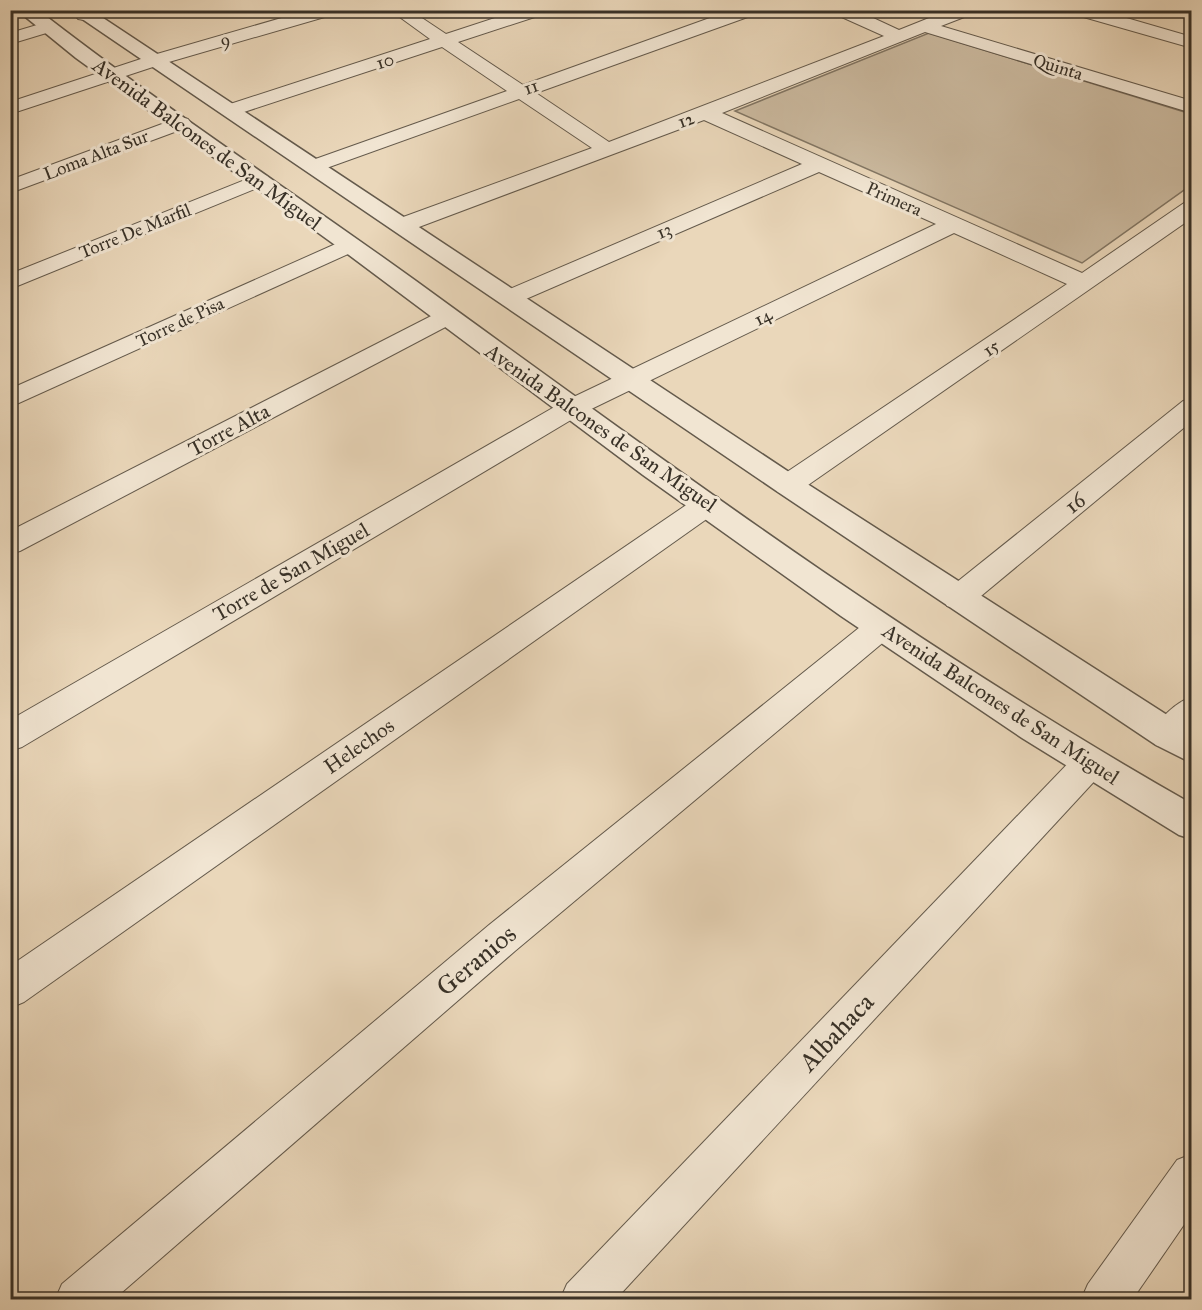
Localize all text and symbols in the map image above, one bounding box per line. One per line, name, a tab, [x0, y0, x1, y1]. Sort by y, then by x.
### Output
street label: 9	[217, 28, 233, 52]
street label: 10	[373, 48, 397, 74]
street label: Quinta	[1030, 49, 1086, 85]
street label: Avenida Balcones de San Miguel	[87, 52, 327, 236]
street label: 11	[521, 74, 541, 100]
street label: 12	[675, 107, 697, 133]
street label: Loma Alta Sur	[40, 125, 152, 185]
street label: Primera	[863, 177, 926, 221]
street label: Torre De Marfil	[76, 199, 194, 263]
street label: 13	[653, 218, 675, 244]
street label: Torre de Pisa	[132, 292, 228, 352]
street label: 14	[750, 303, 776, 331]
street label: 15	[978, 334, 1004, 361]
street label: Avenida Balcones de San Miguel	[479, 337, 722, 518]
street label: Torre Alta	[184, 398, 274, 462]
street label: 16	[1059, 486, 1092, 519]
street label: Torre de San Miguel	[208, 517, 374, 627]
street label: Avenida Balcones de San Miguel	[877, 617, 1124, 790]
street label: Helechos	[319, 712, 399, 780]
street label: Geranios	[430, 917, 522, 1003]
street label: Albahaca	[791, 986, 880, 1079]

